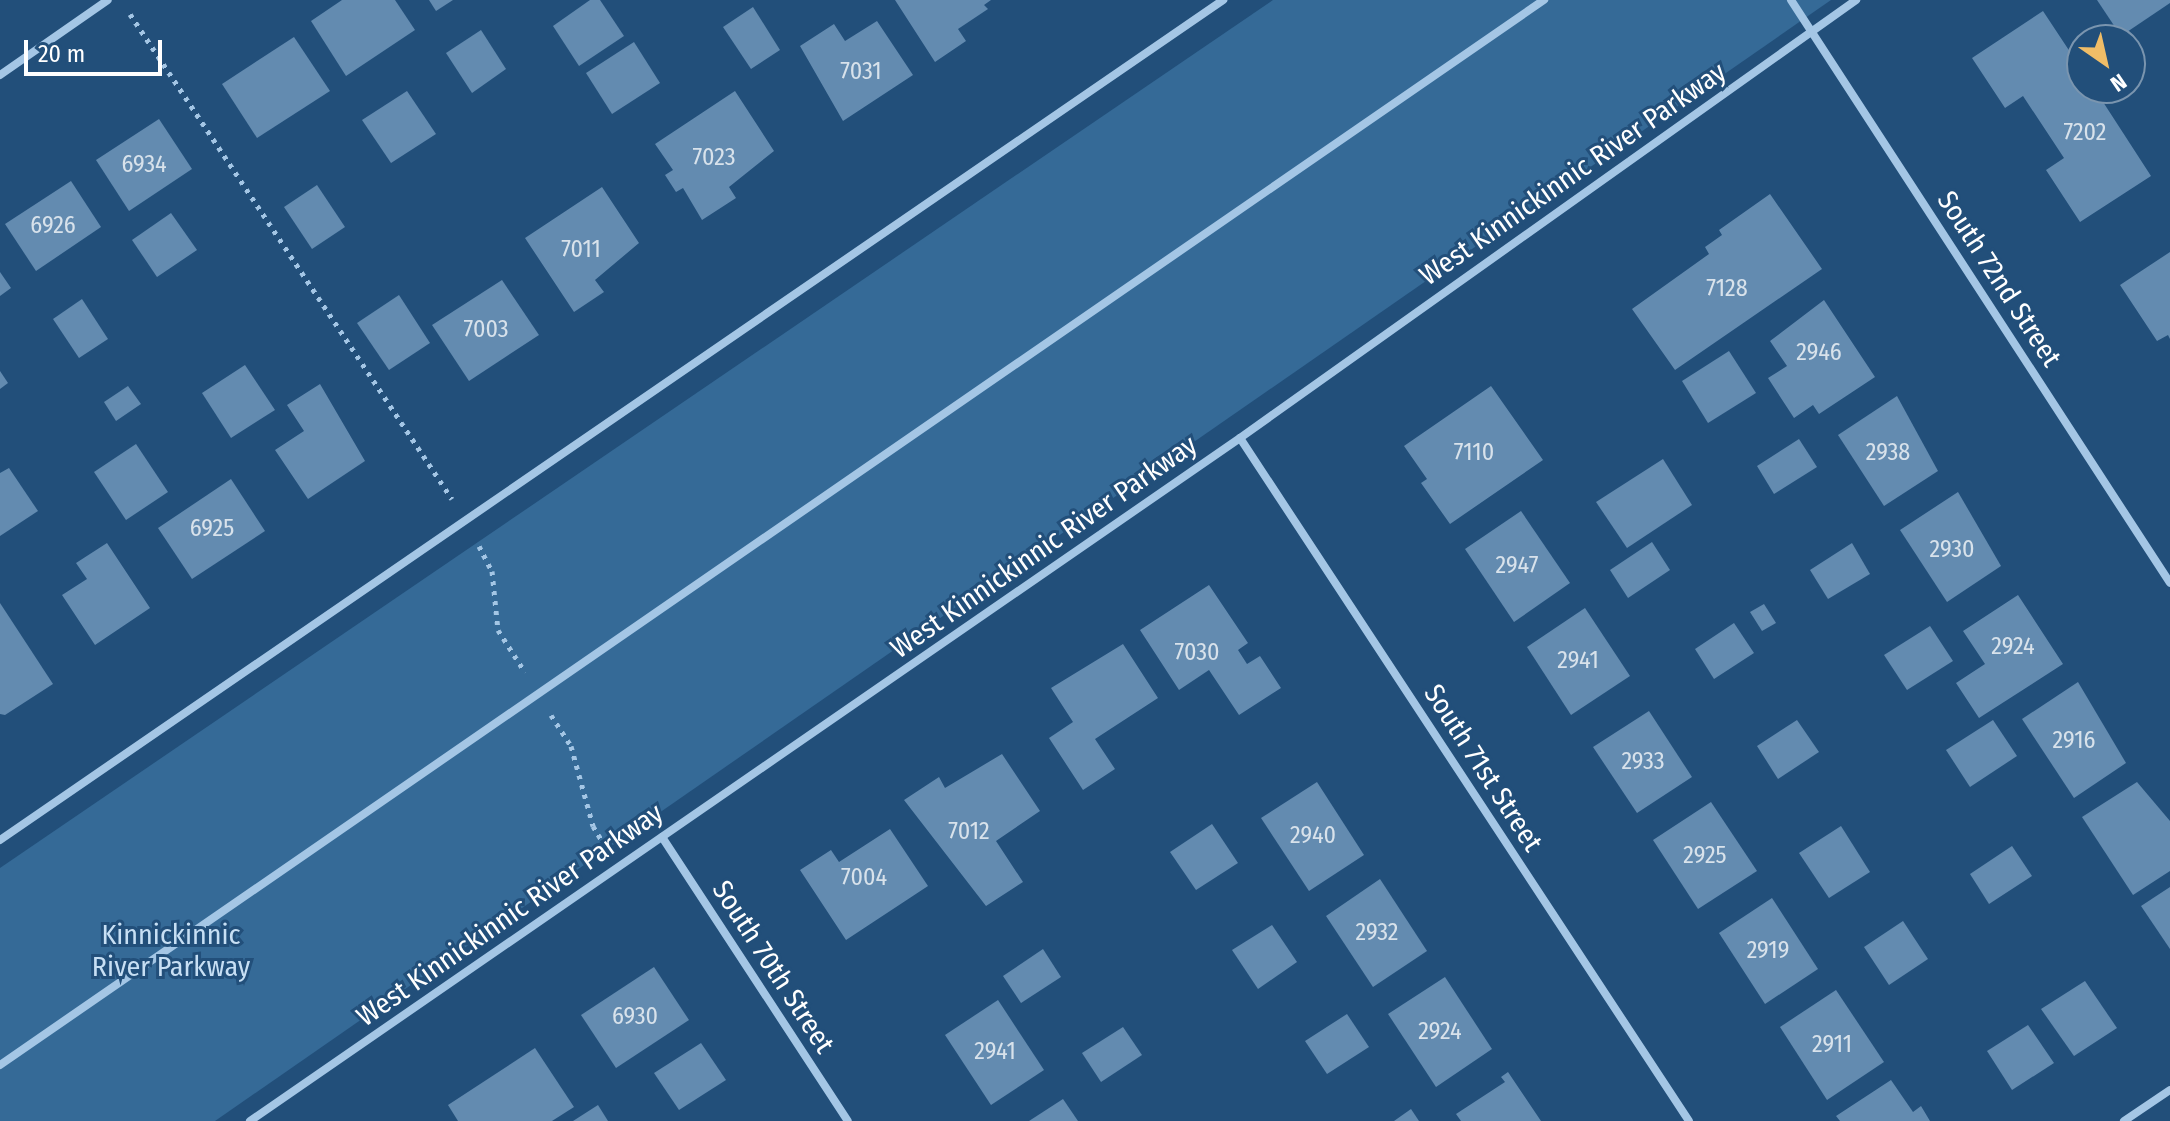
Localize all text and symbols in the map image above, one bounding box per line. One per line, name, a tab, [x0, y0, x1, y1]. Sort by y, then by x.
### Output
scale bar	[28, 24, 166, 74]
north arrow	[2066, 24, 2146, 104]
text: 20 m	[38, 40, 85, 68]
street label: West Kinnickinnic River Parkway	[1413, 55, 1733, 293]
house number: 7031	[840, 58, 882, 86]
text: N	[2106, 68, 2132, 98]
house number: 7202	[2064, 119, 2106, 147]
house number: 7023	[692, 144, 736, 172]
house number: 6934	[121, 151, 167, 179]
street label: South 72nd Street	[1930, 185, 2068, 373]
house number: 6926	[30, 212, 76, 240]
house number: 7011	[561, 236, 601, 264]
house number: 7128	[1706, 275, 1748, 303]
house number: 7003	[463, 316, 509, 344]
house number: 2946	[1796, 339, 1842, 367]
street label: West Kinnickinnic River Parkway	[884, 428, 1204, 666]
house number: 7110	[1454, 439, 1494, 467]
house number: 2938	[1866, 439, 1910, 467]
house number: 6925	[190, 515, 234, 543]
house number: 2930	[1930, 536, 1974, 564]
house number: 2947	[1496, 552, 1538, 580]
house number: 2924	[1991, 633, 2035, 661]
house number: 7030	[1174, 639, 1220, 667]
house number: 2941	[1557, 647, 1599, 675]
street label: South 71st Street	[1417, 678, 1549, 858]
house number: 2916	[2053, 727, 2095, 755]
house number: 2933	[1621, 748, 1665, 776]
street label: West Kinnickinnic River Parkway	[350, 796, 670, 1034]
house number: 7012	[948, 818, 990, 846]
house number: 2940	[1290, 822, 1336, 850]
house number: 2925	[1683, 842, 1727, 870]
house number: 7004	[841, 864, 887, 892]
street label: South 70th Street	[705, 875, 841, 1059]
park label: Kinnickinnic River Parkway	[92, 918, 250, 984]
house number: 2932	[1356, 919, 1398, 947]
house number: 2919	[1747, 937, 1789, 965]
house number: 6930	[612, 1003, 658, 1031]
house number: 2924	[1418, 1018, 1462, 1046]
house number: 2911	[1812, 1031, 1852, 1059]
house number: 2941	[974, 1038, 1016, 1066]

